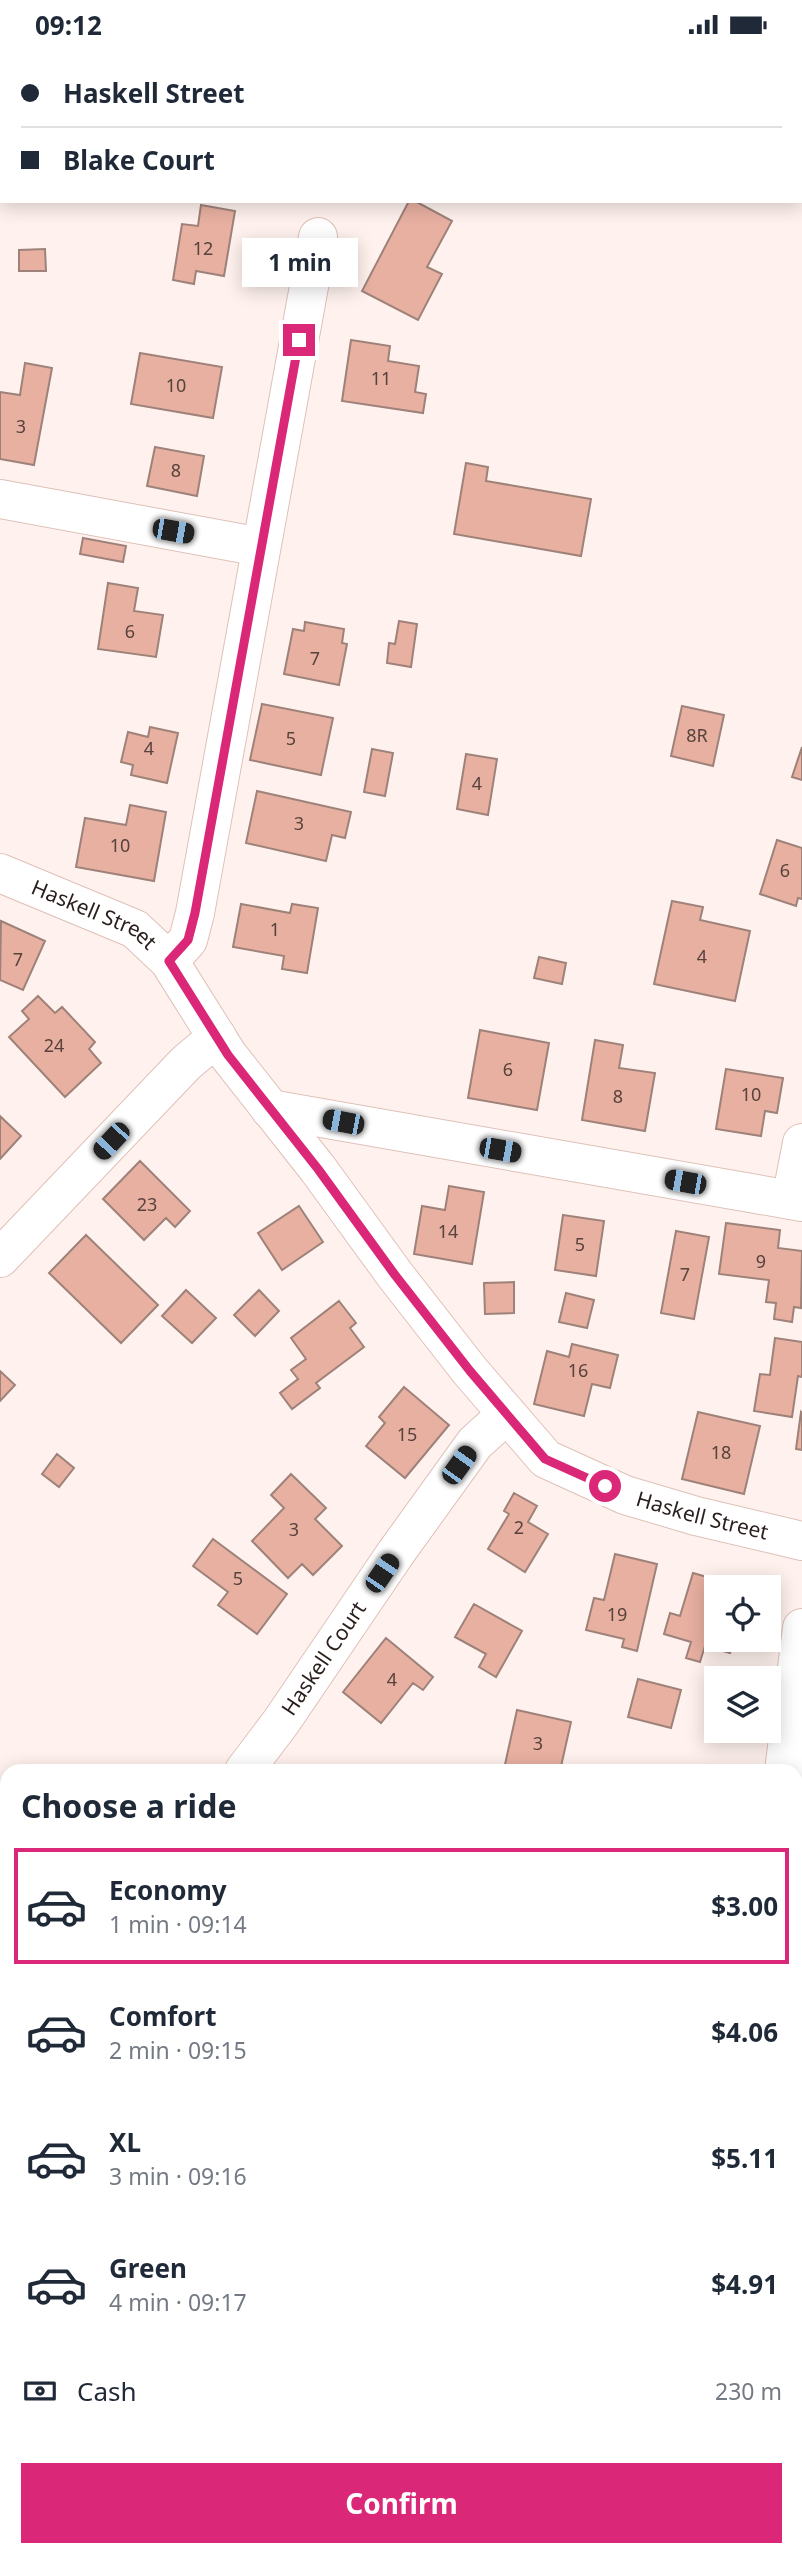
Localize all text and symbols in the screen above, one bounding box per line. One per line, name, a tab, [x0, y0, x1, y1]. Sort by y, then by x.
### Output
text: 09:12	[35, 7, 102, 43]
text: Haskell Street	[63, 75, 244, 111]
text: Blake Court	[63, 142, 215, 178]
house number: 12	[193, 236, 213, 260]
callout: 1 min	[241, 239, 357, 287]
text: 1 min	[268, 246, 332, 278]
route end	[283, 324, 315, 356]
house number: 11	[371, 366, 391, 390]
house number: 10	[166, 373, 186, 397]
house number: 3	[16, 414, 26, 438]
house number: 8	[171, 458, 181, 482]
car	[151, 517, 196, 545]
house number: 6	[125, 619, 135, 643]
house number: 7	[310, 646, 320, 670]
house number: 8R	[686, 723, 708, 747]
house number: 5	[286, 726, 296, 750]
house number: 4	[144, 736, 154, 760]
house number: 4	[472, 771, 482, 795]
house number: 3	[294, 811, 304, 835]
house number: 10	[110, 833, 130, 857]
house number: 6	[780, 858, 790, 882]
street label: Haskell Street	[28, 873, 163, 956]
house number: 1	[270, 917, 280, 941]
house number: 4	[697, 944, 707, 968]
house number: 7	[13, 947, 23, 971]
house number: 24	[44, 1033, 64, 1057]
house number: 6	[503, 1057, 513, 1081]
house number: 10	[741, 1082, 761, 1106]
house number: 8	[613, 1084, 623, 1108]
car	[321, 1108, 366, 1136]
car	[89, 1118, 134, 1164]
car	[478, 1136, 523, 1164]
car	[663, 1168, 708, 1196]
house number: 23	[137, 1192, 157, 1216]
house number: 14	[438, 1219, 458, 1243]
house number: 5	[575, 1232, 585, 1256]
house number: 9	[756, 1249, 766, 1273]
house number: 7	[680, 1262, 690, 1286]
house number: 16	[568, 1358, 588, 1382]
house number: 15	[397, 1422, 417, 1446]
house number: 18	[711, 1440, 731, 1464]
car	[439, 1442, 480, 1488]
route start	[589, 1470, 621, 1502]
street label: Haskell Street	[633, 1484, 772, 1546]
house number: 2	[514, 1515, 524, 1539]
house number: 3	[289, 1517, 299, 1541]
car	[362, 1550, 403, 1596]
house number: 5	[233, 1566, 243, 1590]
map controls	[704, 1575, 781, 1743]
button: locate	[704, 1575, 781, 1652]
street label: Haskell Court	[275, 1595, 372, 1721]
house number: 19	[607, 1602, 627, 1626]
button: layers	[704, 1666, 781, 1743]
house number: 4	[387, 1667, 397, 1691]
house number: 3	[533, 1731, 543, 1755]
text: Choose a ride	[21, 1784, 237, 1827]
text: Economy	[109, 1872, 227, 1908]
icon: car	[25, 1875, 88, 1938]
text: $3.00	[711, 1888, 778, 1924]
text: 1 min · 09:14	[109, 1908, 247, 1940]
text: Comfort	[109, 1998, 217, 2034]
icon: car	[25, 2001, 88, 2064]
text: $4.06	[711, 2014, 778, 2050]
text: 2 min · 09:15	[109, 2034, 247, 2066]
text: XL	[109, 2124, 141, 2160]
icon: car	[25, 2127, 88, 2190]
text: $5.11	[711, 2140, 778, 2176]
text: 3 min · 09:16	[109, 2160, 247, 2192]
text: Green	[109, 2250, 187, 2286]
icon: car	[25, 2253, 88, 2316]
text: $4.91	[711, 2266, 778, 2302]
text: 4 min · 09:17	[109, 2286, 247, 2318]
icon: cash	[21, 2372, 59, 2410]
text: Cash	[77, 2373, 137, 2409]
text: 230 m	[715, 2375, 782, 2407]
button: Confirm	[21, 2463, 782, 2543]

